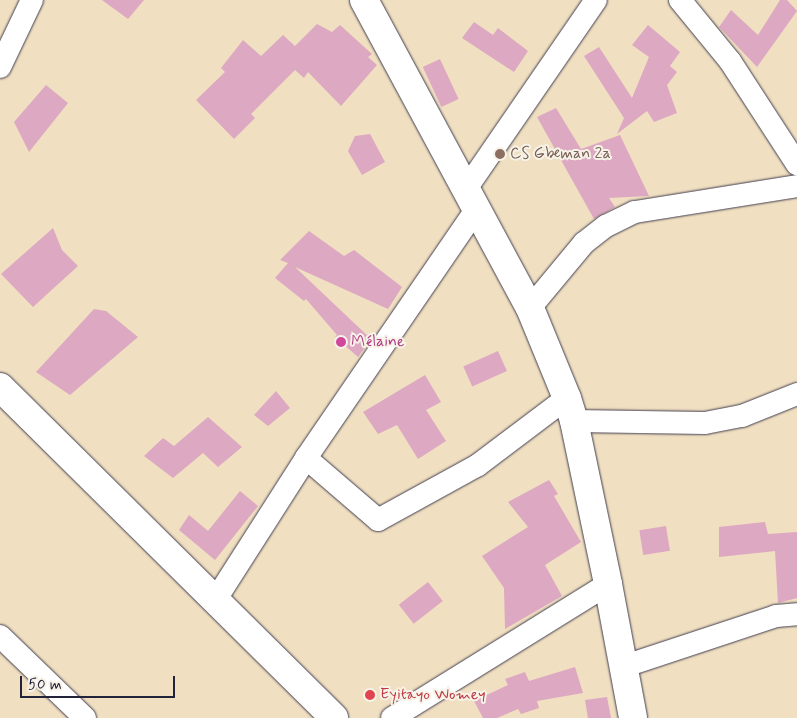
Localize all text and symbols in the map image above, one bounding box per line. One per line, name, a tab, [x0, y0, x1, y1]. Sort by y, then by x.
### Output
place label: CS Gbeman 2a	[510, 144, 610, 164]
marker: CS Gbeman 2a	[494, 148, 506, 160]
place label: Mélaine	[351, 332, 405, 352]
marker: Mélaine	[335, 336, 347, 348]
scale bar	[22, 666, 178, 698]
text: 50 m	[28, 675, 62, 695]
place label: Eyitayo Womey	[380, 685, 486, 705]
marker: Eyitayo Womey	[364, 689, 376, 701]

